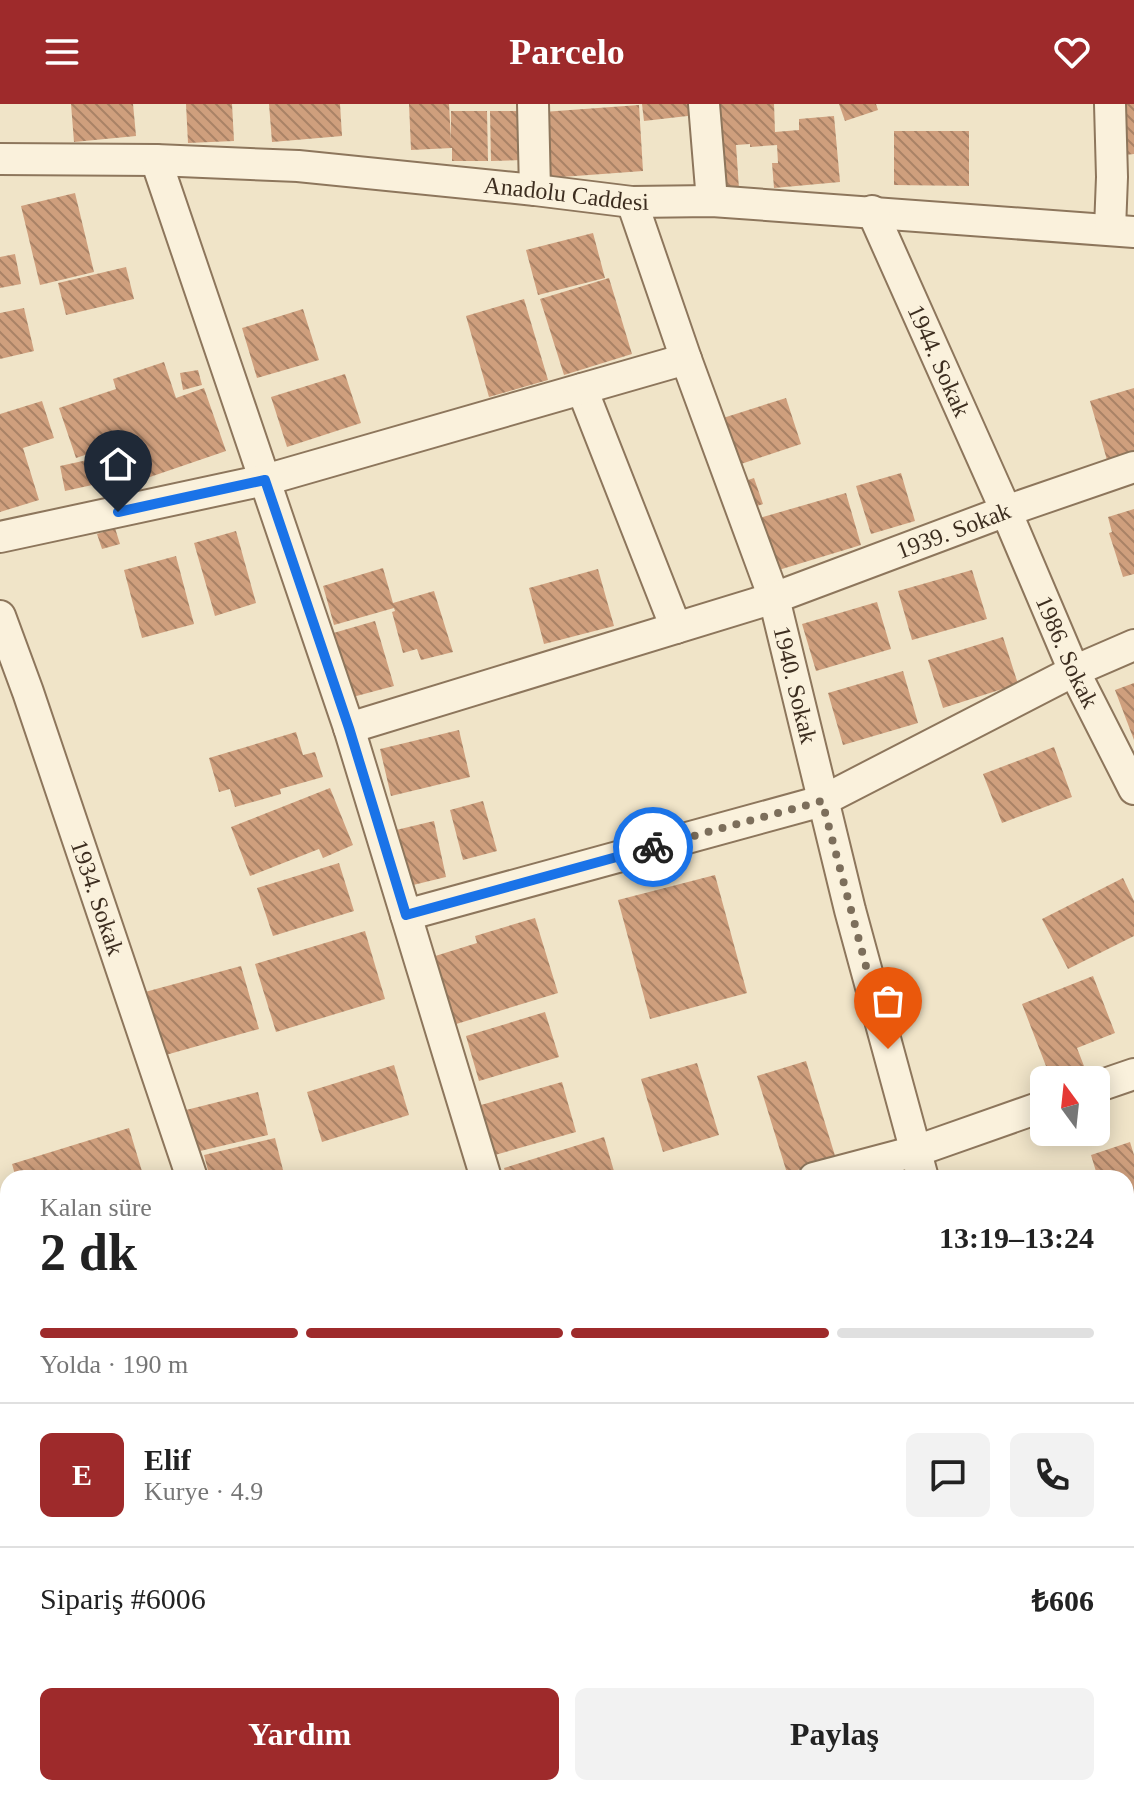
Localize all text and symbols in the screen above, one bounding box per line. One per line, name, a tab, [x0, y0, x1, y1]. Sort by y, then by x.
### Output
icon: menu	[40, 30, 84, 74]
icon: heart	[1050, 30, 1094, 74]
text: Parcelo	[509, 32, 625, 72]
street label: Anadolu Caddesi	[483, 172, 649, 215]
street label: 1944. Sokak	[903, 301, 975, 421]
pin	[84, 430, 152, 512]
icon: home	[96, 442, 140, 486]
street label: 1939. Sokak	[893, 497, 1014, 564]
street label: 1986. Sokak	[1031, 592, 1104, 712]
street label: 1940. Sokak	[768, 623, 822, 746]
courier	[613, 807, 693, 887]
icon: bike	[631, 825, 675, 869]
street label: 1934. Sokak	[66, 837, 129, 959]
pin	[854, 967, 922, 1049]
icon: bag	[866, 979, 910, 1023]
north arrow	[1030, 1066, 1110, 1146]
map controls	[1030, 1066, 1110, 1146]
text: Kalan süre	[40, 1193, 152, 1222]
text: 13:19–13:24	[939, 1221, 1094, 1254]
text: 2 dk	[40, 1224, 137, 1281]
text: Yolda · 190 m	[40, 1350, 188, 1379]
button: chat	[906, 1433, 990, 1517]
button: phone	[1010, 1433, 1094, 1517]
text: Elif	[144, 1443, 191, 1476]
text: E	[72, 1458, 92, 1491]
text: Kurye · 4.9	[144, 1477, 263, 1506]
text: Sipariş #6006	[40, 1582, 206, 1615]
text: ₺606	[1032, 1584, 1094, 1617]
button: Yardım	[40, 1688, 559, 1780]
button: Paylaş	[575, 1688, 1094, 1780]

